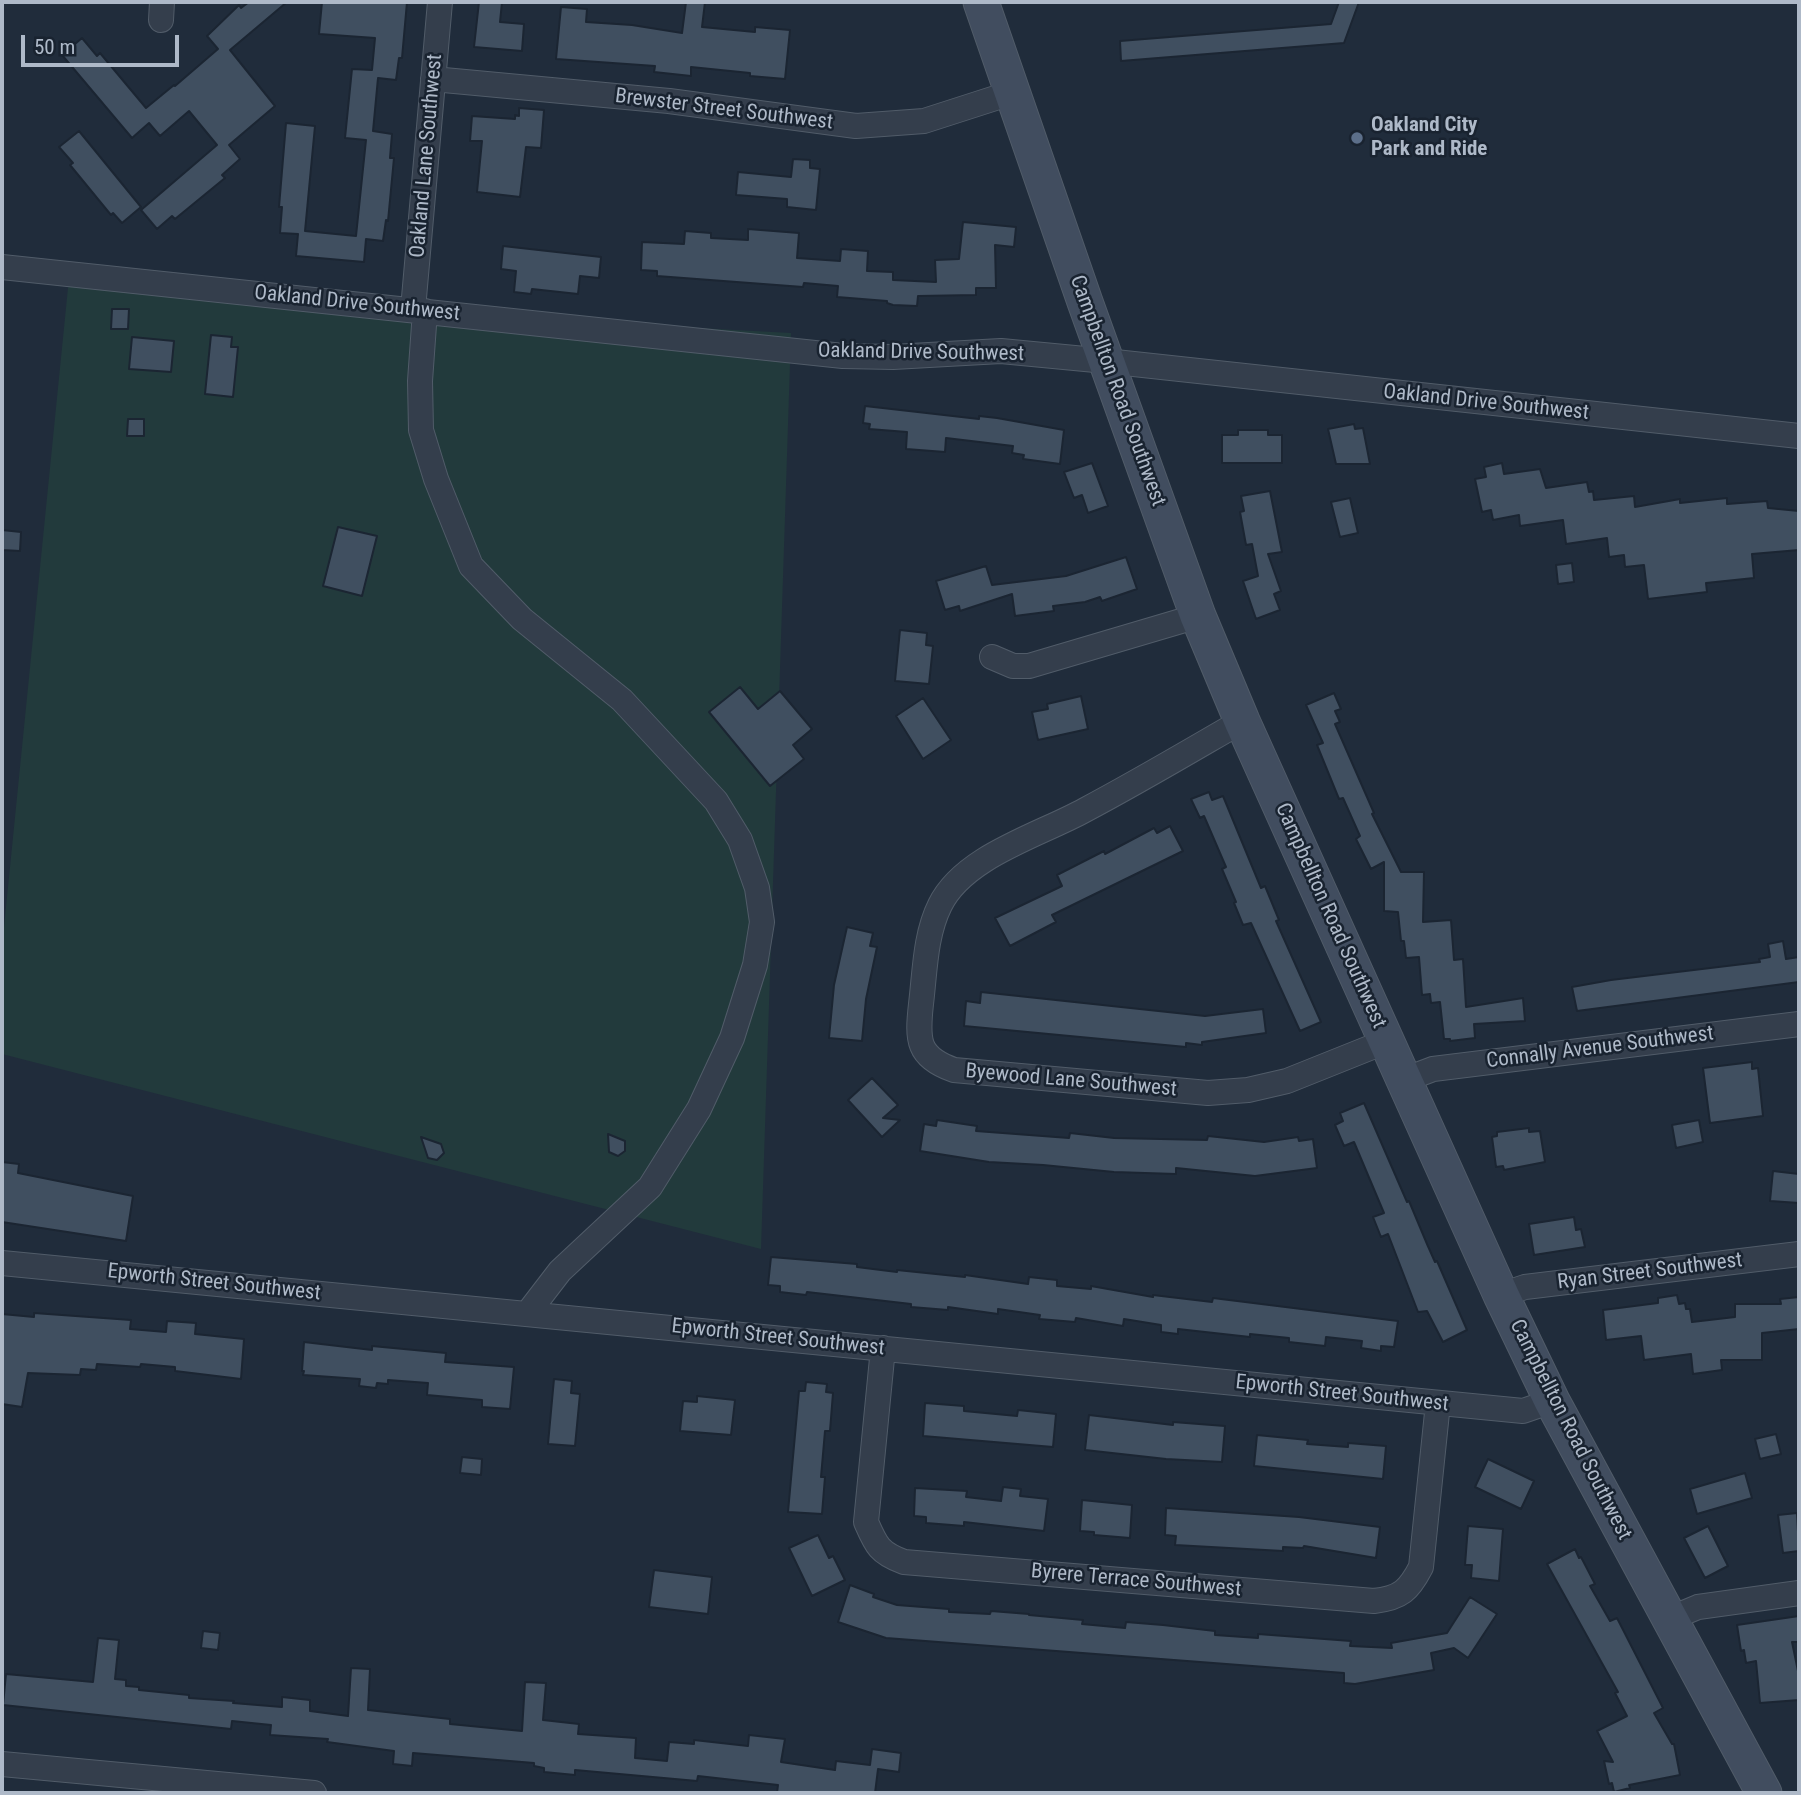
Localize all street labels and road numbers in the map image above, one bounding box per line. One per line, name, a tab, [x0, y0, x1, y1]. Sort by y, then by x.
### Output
street label: Oakland Lane Southwest	[406, 53, 448, 259]
street label: Brewster Street Southwest	[614, 84, 834, 136]
street label: Campbellton Road Southwest	[1063, 272, 1171, 510]
street label: Oakland Drive Southwest	[253, 281, 461, 327]
street label: Oakland Drive Southwest	[818, 339, 1024, 367]
street label: Oakland Drive Southwest	[1382, 380, 1590, 426]
street label: Campbellton Road Southwest	[1269, 800, 1391, 1032]
street label: Connally Avenue Southwest	[1485, 1022, 1715, 1074]
street label: Byewood Lane Southwest	[964, 1059, 1178, 1103]
street label: Ryan Street Southwest	[1556, 1248, 1744, 1296]
street label: Epworth Street Southwest	[106, 1259, 322, 1307]
street label: Epworth Street Southwest	[670, 1314, 886, 1362]
street label: Campbellton Road Southwest	[1503, 1316, 1637, 1544]
street label: Epworth Street Southwest	[1234, 1370, 1450, 1418]
street label: Byrere Terrace Southwest	[1030, 1559, 1242, 1603]

